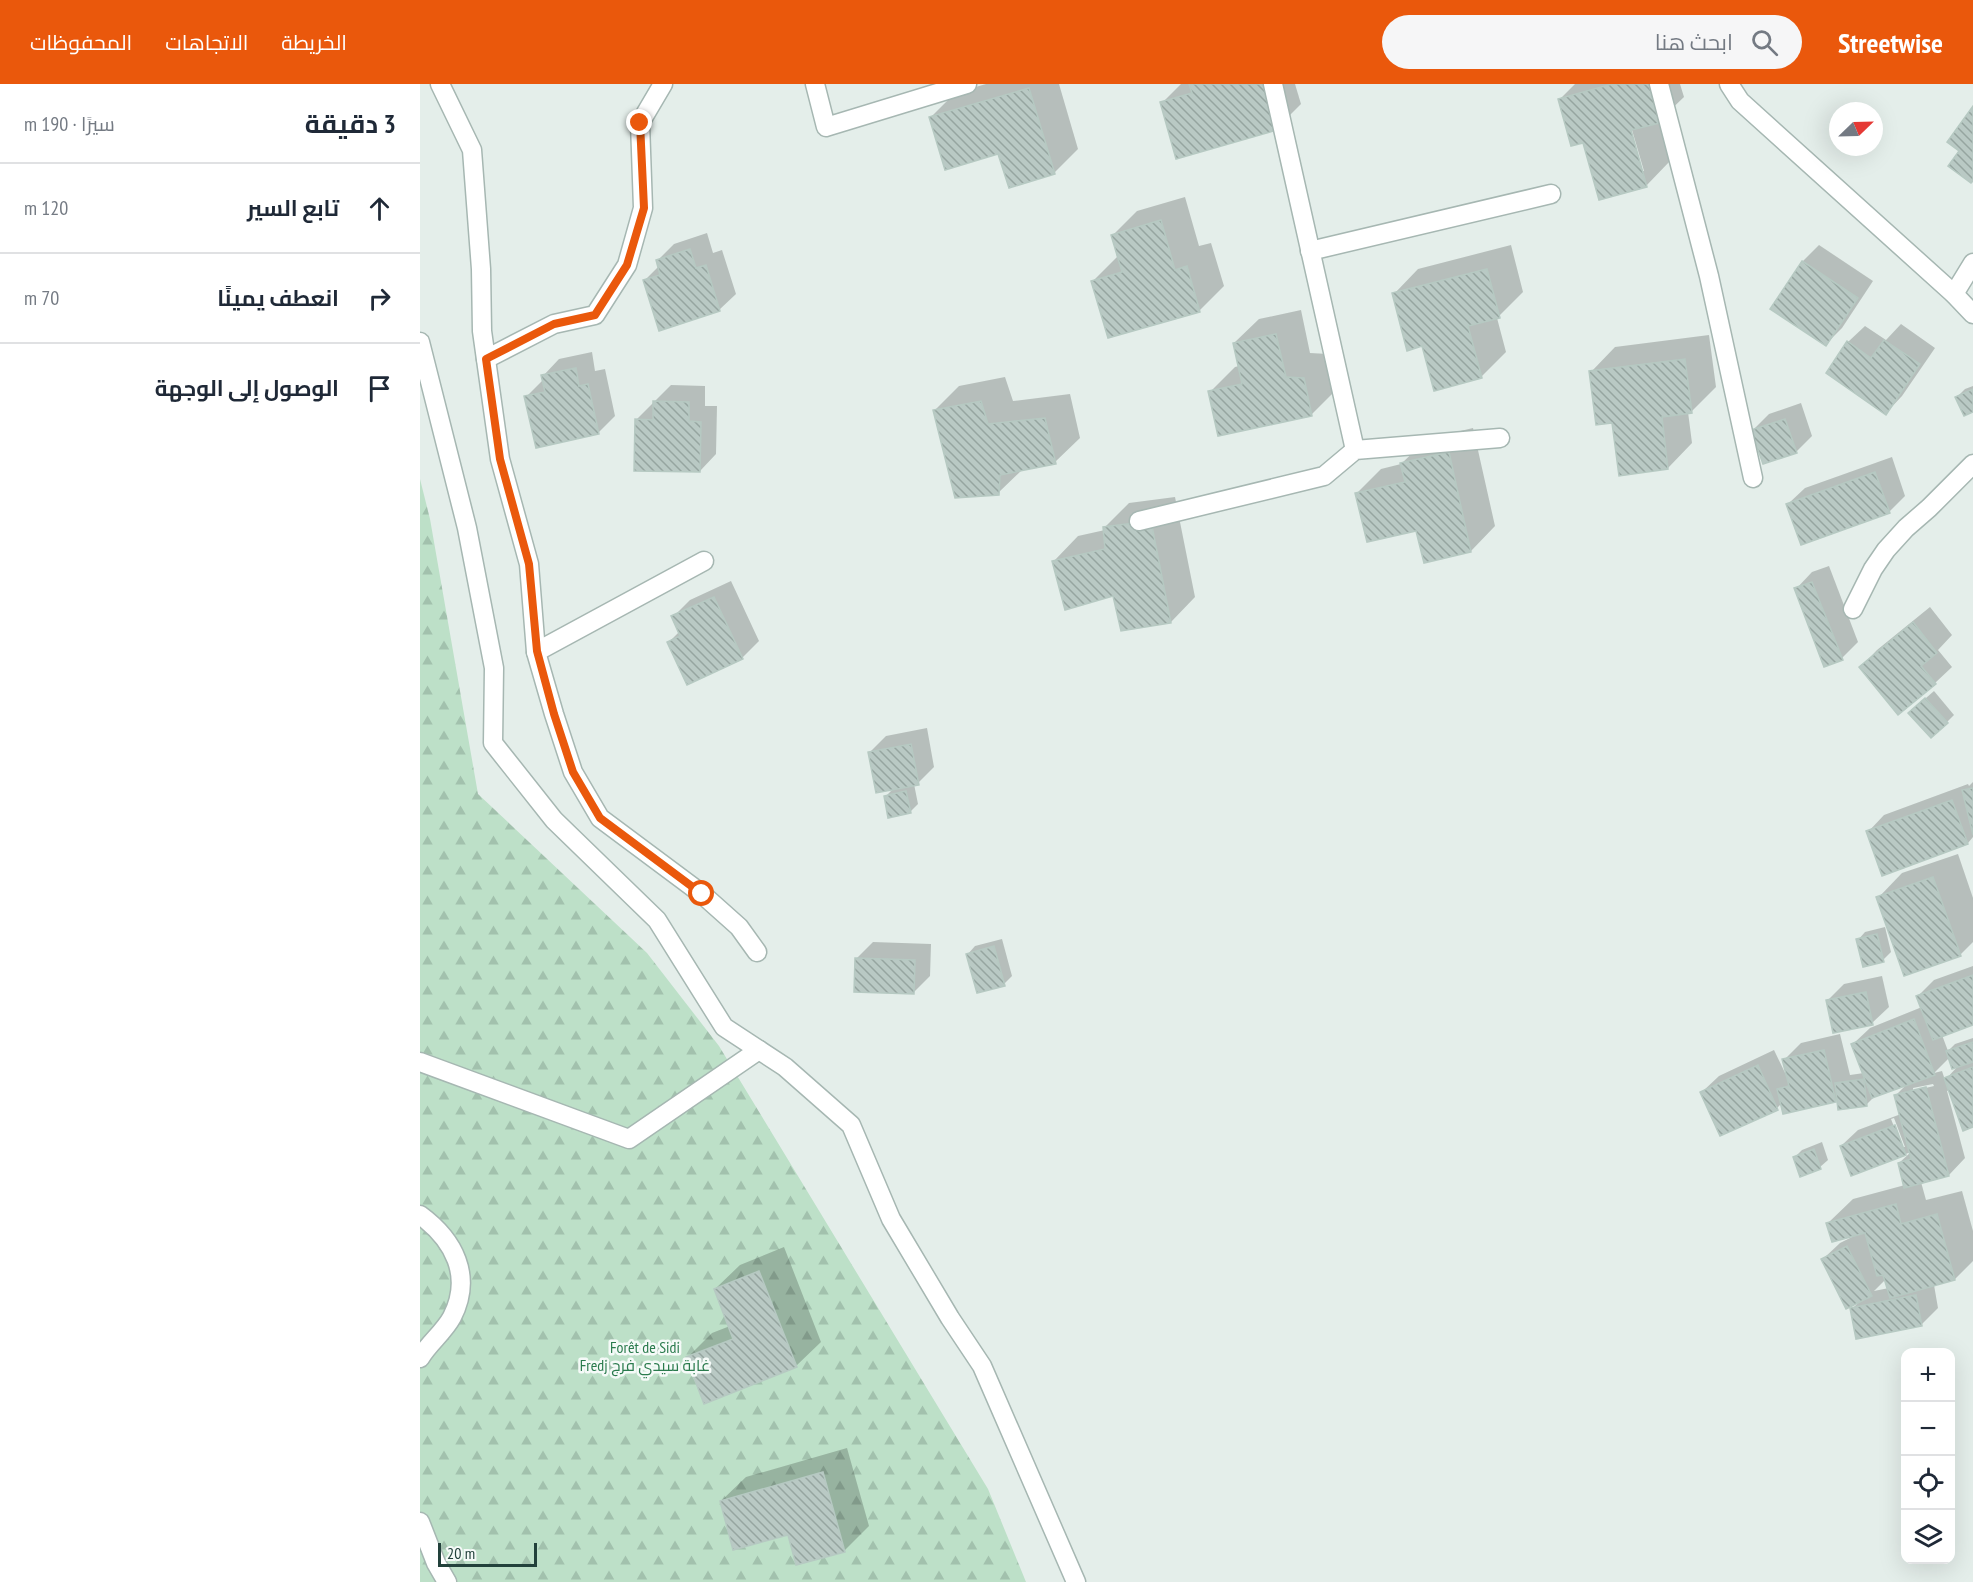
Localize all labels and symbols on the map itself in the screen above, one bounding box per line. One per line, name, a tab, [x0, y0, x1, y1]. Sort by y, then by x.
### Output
north arrow	[1829, 102, 1883, 156]
route end	[626, 109, 652, 135]
route start	[688, 880, 714, 906]
park label: Forêt de Sidi Fredj غابة سيدي فرج	[580, 1337, 710, 1379]
scale bar	[438, 1540, 537, 1568]

